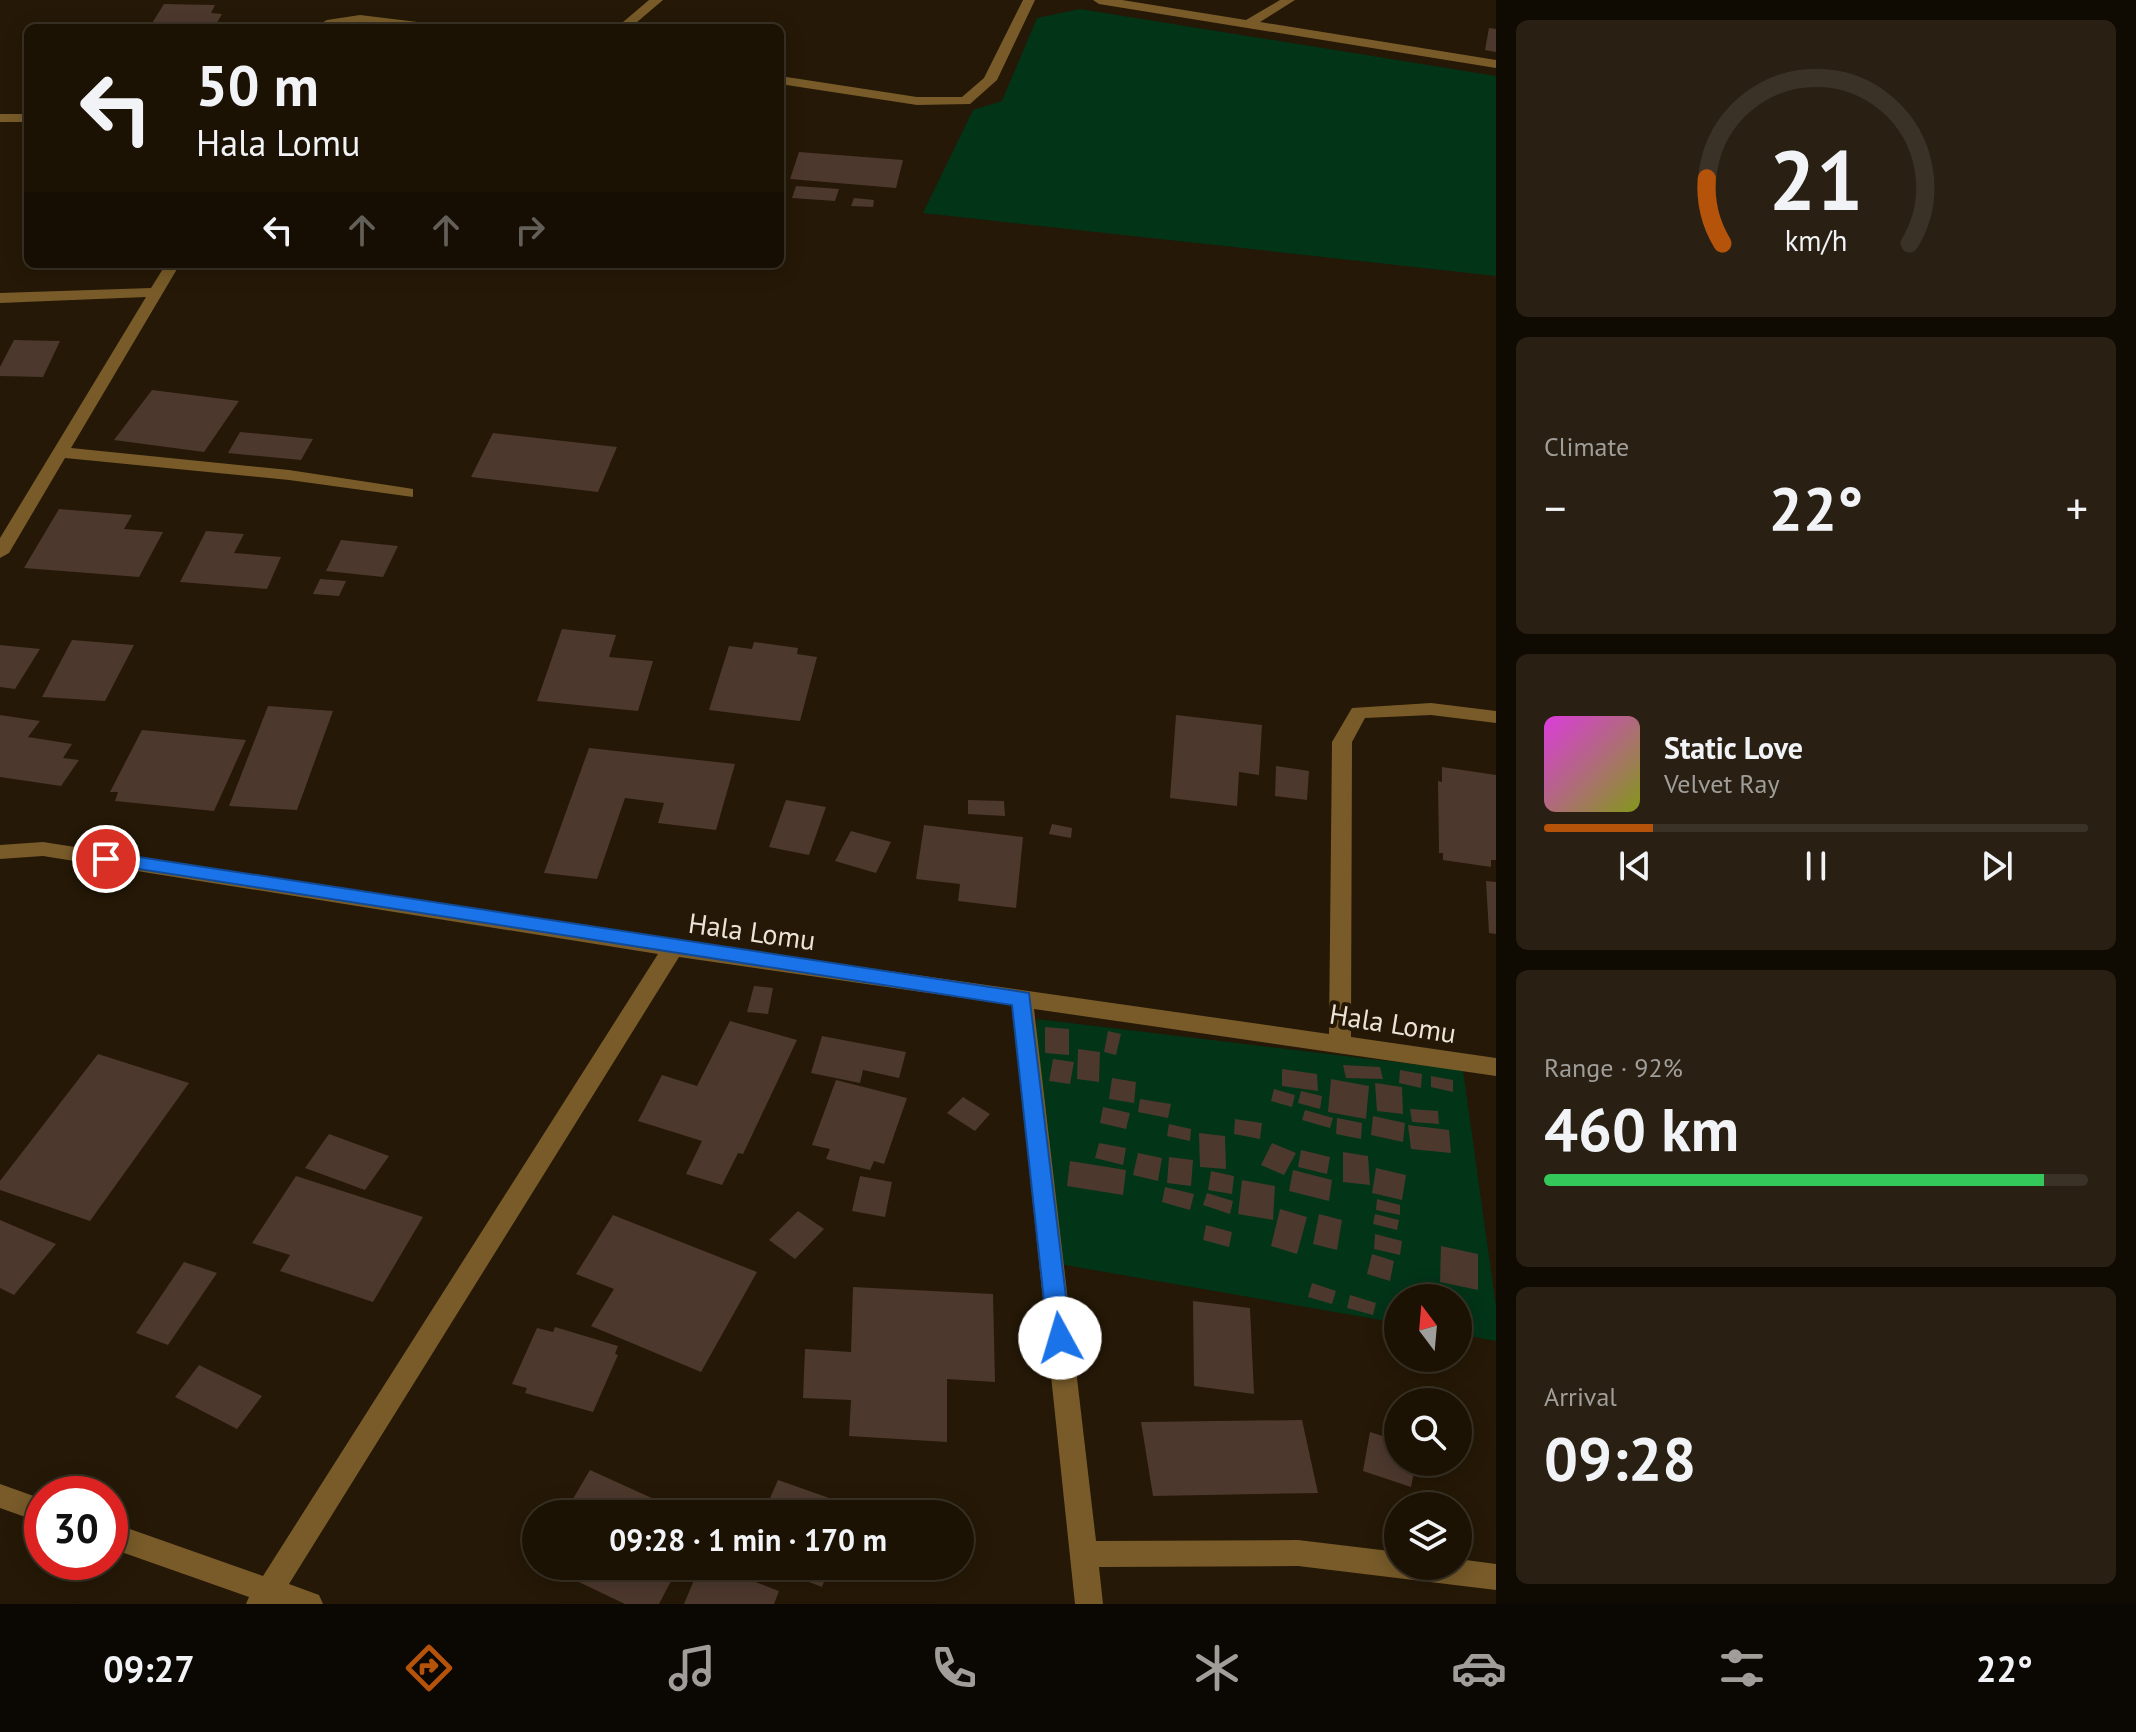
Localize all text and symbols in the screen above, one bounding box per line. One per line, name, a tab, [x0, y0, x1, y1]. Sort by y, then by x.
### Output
text: 50 m	[196, 49, 319, 121]
icon: left	[64, 56, 168, 160]
text: Hala Lomu	[196, 119, 360, 166]
text: 21	[1769, 125, 1863, 233]
icon: left	[256, 208, 300, 252]
icon: ahead	[340, 208, 384, 252]
icon: ahead	[424, 208, 468, 252]
icon: right	[508, 208, 552, 252]
text: km/h	[1785, 223, 1847, 260]
text: Climate	[1544, 430, 1629, 463]
text: 22°	[1769, 469, 1863, 547]
text: −	[1544, 479, 1566, 536]
text: +	[2066, 479, 2088, 536]
text: Static Love	[1664, 728, 1803, 767]
text: Velvet Ray	[1664, 767, 1780, 800]
pin	[72, 825, 140, 893]
icon: arrive	[84, 837, 128, 881]
icon: previous	[1613, 844, 1657, 888]
icon: pause	[1794, 844, 1838, 888]
icon: next	[1975, 844, 2019, 888]
street label: Hala Lomu	[686, 904, 818, 958]
street label: Hala Lomu	[1327, 995, 1459, 1051]
text: Range · 92%	[1544, 1051, 1683, 1084]
text: 460 km	[1544, 1090, 1739, 1168]
north arrow	[1384, 1284, 1472, 1372]
map controls	[1384, 1284, 1472, 1580]
position arrow	[1018, 1296, 1102, 1380]
text: Arrival	[1544, 1380, 1617, 1413]
button: search	[1384, 1388, 1472, 1476]
text: 09:28	[1544, 1419, 1696, 1497]
speed limit sign: 30	[24, 1476, 128, 1580]
button: layers	[1384, 1492, 1472, 1580]
text: 09:28 · 1 min · 170 m	[609, 1520, 887, 1559]
icon: directions	[401, 1640, 457, 1696]
icon: music	[664, 1640, 720, 1696]
icon: phone	[926, 1640, 982, 1696]
icon: climate	[1189, 1640, 1245, 1696]
icon: car	[1451, 1640, 1507, 1696]
icon: filters	[1714, 1640, 1770, 1696]
text: 09:27	[103, 1645, 195, 1692]
text: 22°	[1976, 1645, 2033, 1692]

